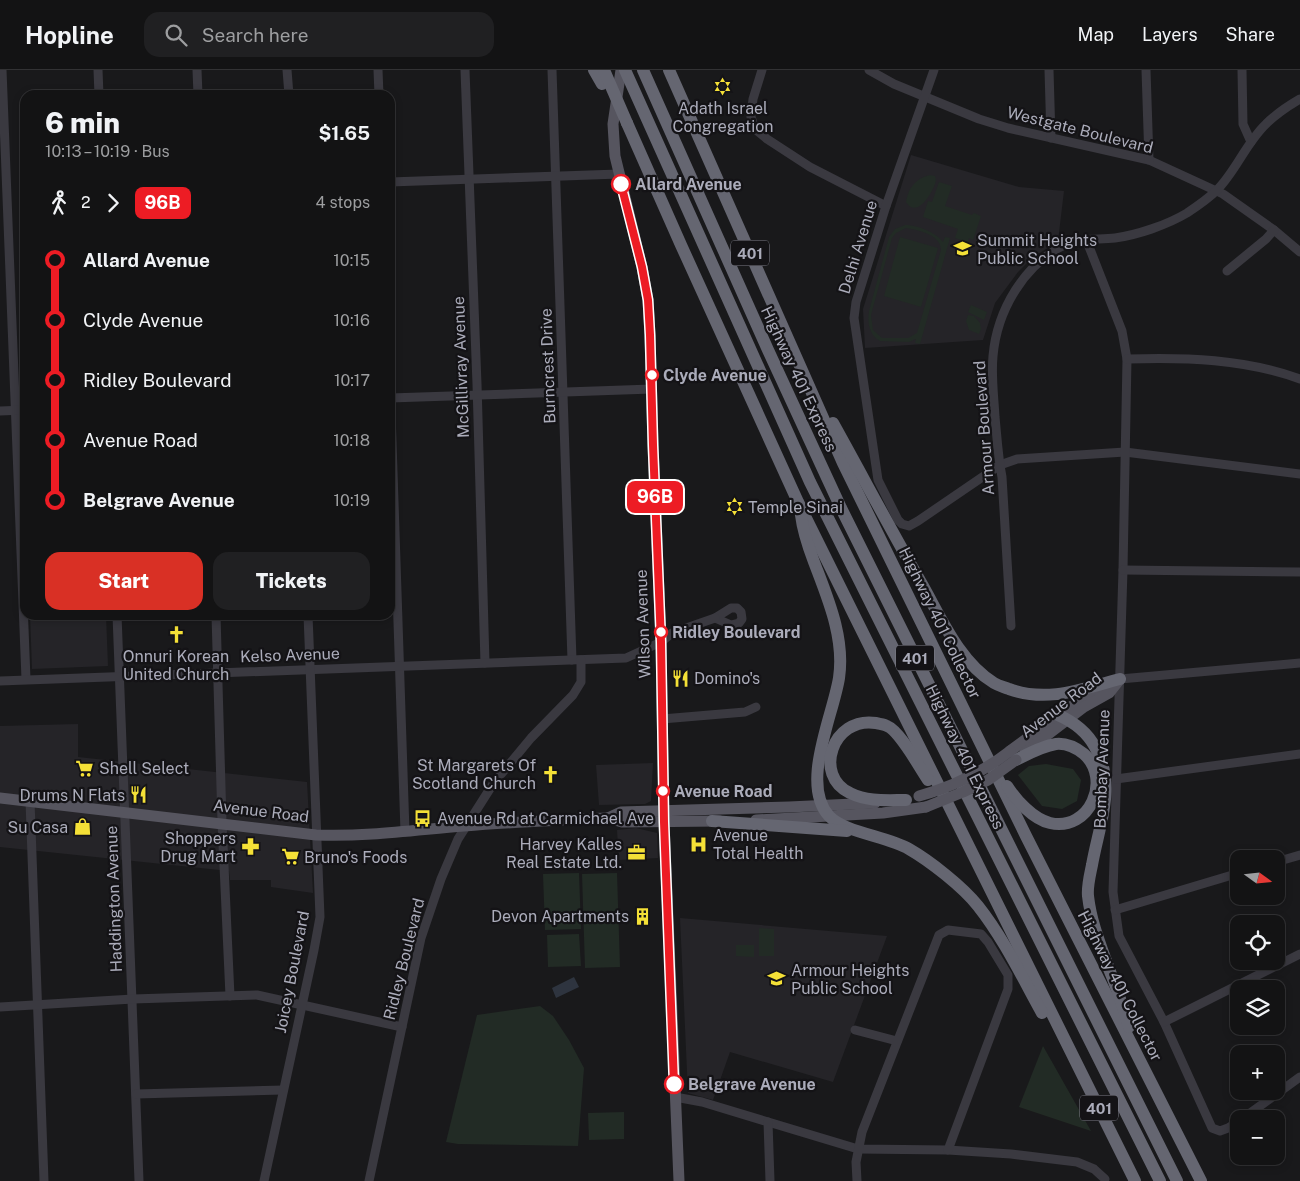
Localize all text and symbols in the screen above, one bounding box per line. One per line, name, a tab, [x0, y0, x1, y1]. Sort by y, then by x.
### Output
search box	[144, 12, 494, 57]
text: Hopline	[25, 21, 114, 49]
icon: search	[162, 21, 190, 49]
text: Search here	[202, 24, 309, 46]
text: Map	[1078, 24, 1114, 45]
text: Layers	[1142, 24, 1198, 45]
text: Share	[1226, 24, 1275, 45]
synagogue icon: Adath Israel Congregation	[713, 76, 733, 96]
place label: Adath Israel Congregation	[672, 99, 774, 136]
street label: Westgate Boulevard	[1005, 103, 1155, 157]
text: 6 min	[45, 106, 120, 139]
text: $1.65	[318, 122, 370, 144]
text: 10:13 – 10:19 · Bus	[45, 142, 170, 161]
marker: Allard Avenue	[611, 174, 631, 194]
place label: Allard Avenue	[635, 175, 742, 194]
icon: walk	[45, 189, 73, 217]
icon: forward	[99, 189, 127, 217]
text: 96B	[145, 192, 181, 213]
text: 2	[81, 193, 91, 212]
text: 4 stops	[316, 193, 370, 212]
street label: Delhi Avenue	[835, 198, 881, 296]
place label: Summit Heights Public School	[977, 231, 1097, 268]
school or university icon: Summit Heights Public School	[953, 239, 973, 259]
road number: 401	[731, 240, 769, 266]
text: Allard Avenue	[83, 249, 210, 271]
text: 10:15	[333, 251, 370, 270]
street label: McGillivray Avenue	[449, 296, 473, 438]
street label: Highway 401 Express	[757, 303, 841, 455]
street label: Burncrest Drive	[536, 308, 560, 424]
text: Clyde Avenue	[83, 309, 203, 331]
text: 10:16	[334, 311, 370, 330]
street label: Armour Boulevard	[970, 360, 998, 496]
place label: Clyde Avenue	[663, 366, 767, 385]
marker: Clyde Avenue	[645, 368, 659, 382]
text: Ridley Boulevard	[83, 369, 232, 391]
text: 10:17	[334, 371, 370, 390]
text: Avenue Road	[83, 429, 198, 451]
text: 10:18	[333, 431, 370, 450]
line badge: 96B	[626, 481, 684, 513]
text: 96B	[637, 486, 673, 507]
text: Belgrave Avenue	[83, 489, 235, 511]
text: 10:19	[334, 491, 370, 510]
synagogue icon: Temple Sinai	[724, 497, 744, 517]
place label: Temple Sinai	[748, 498, 843, 517]
street label: Highway 401 Collector	[895, 544, 985, 702]
button: Start	[45, 552, 203, 610]
button: Tickets	[213, 552, 370, 610]
street label: Wilson Avenue	[632, 569, 654, 679]
place label: Ridley Boulevard	[672, 623, 800, 642]
church icon: Onnuri Korean United Church	[166, 625, 186, 645]
marker: Ridley Boulevard	[654, 625, 668, 639]
street label: Kelso Avenue	[240, 644, 340, 666]
road number: 401	[896, 646, 934, 670]
place label: Onnuri Korean United Church	[123, 647, 229, 684]
restaurant icon: Domino's	[670, 668, 690, 688]
street label: Avenue Road	[1017, 668, 1105, 742]
place label: Domino's	[694, 669, 760, 688]
street label: Highway 401 Express	[922, 682, 1008, 832]
street label: Bombay Avenue	[1090, 709, 1114, 829]
place label: St Margarets Of Scotland Church	[412, 756, 536, 793]
supermarket icon: Shell Select	[75, 758, 95, 778]
place label: Shell Select	[99, 759, 189, 778]
church icon: St Margarets Of Scotland Church	[540, 764, 560, 784]
place label: Avenue Road	[674, 782, 772, 801]
marker: Avenue Road	[656, 784, 670, 798]
restaurant icon: Drums N Flats	[129, 785, 149, 805]
place label: Drums N Flats	[20, 786, 125, 805]
street label: Avenue Road	[212, 796, 310, 826]
bus stop icon: Avenue Rd at Carmichael Ave	[413, 808, 433, 828]
place label: Avenue Rd at Carmichael Ave	[437, 809, 654, 828]
shop icon: Su Casa	[72, 817, 92, 837]
place label: Su Casa	[7, 818, 68, 837]
street label: Haddington Avenue	[102, 825, 126, 973]
place label: Avenue Total Health	[713, 826, 803, 863]
place label: Shoppers Drug Mart	[160, 829, 236, 866]
hospital icon: Avenue Total Health	[689, 834, 709, 854]
place label: Harvey Kalles Real Estate Ltd.	[506, 835, 622, 872]
pharmacy icon: Shoppers Drug Mart	[240, 837, 260, 857]
office icon: Harvey Kalles Real Estate Ltd.	[626, 843, 646, 863]
supermarket icon: Bruno's Foods	[280, 847, 300, 867]
place label: Bruno's Foods	[304, 848, 407, 867]
north arrow	[1230, 850, 1285, 905]
map controls	[1230, 850, 1285, 1165]
street label: Ridley Boulevard	[380, 896, 428, 1022]
building icon: Devon Apartments	[633, 906, 653, 926]
place label: Devon Apartments	[491, 907, 629, 926]
street label: Highway 401 Collector	[1074, 908, 1166, 1064]
street label: Joicey Boulevard	[271, 909, 313, 1035]
button: locate	[1230, 915, 1285, 970]
place label: Armour Heights Public School	[791, 961, 909, 998]
school or university icon: Armour Heights Public School	[767, 969, 787, 989]
button: layers	[1230, 980, 1285, 1035]
button: +	[1230, 1045, 1285, 1100]
marker: Belgrave Avenue	[664, 1074, 684, 1094]
place label: Belgrave Avenue	[688, 1075, 816, 1094]
road number: 401	[1080, 1096, 1118, 1120]
button: −	[1230, 1110, 1285, 1165]

